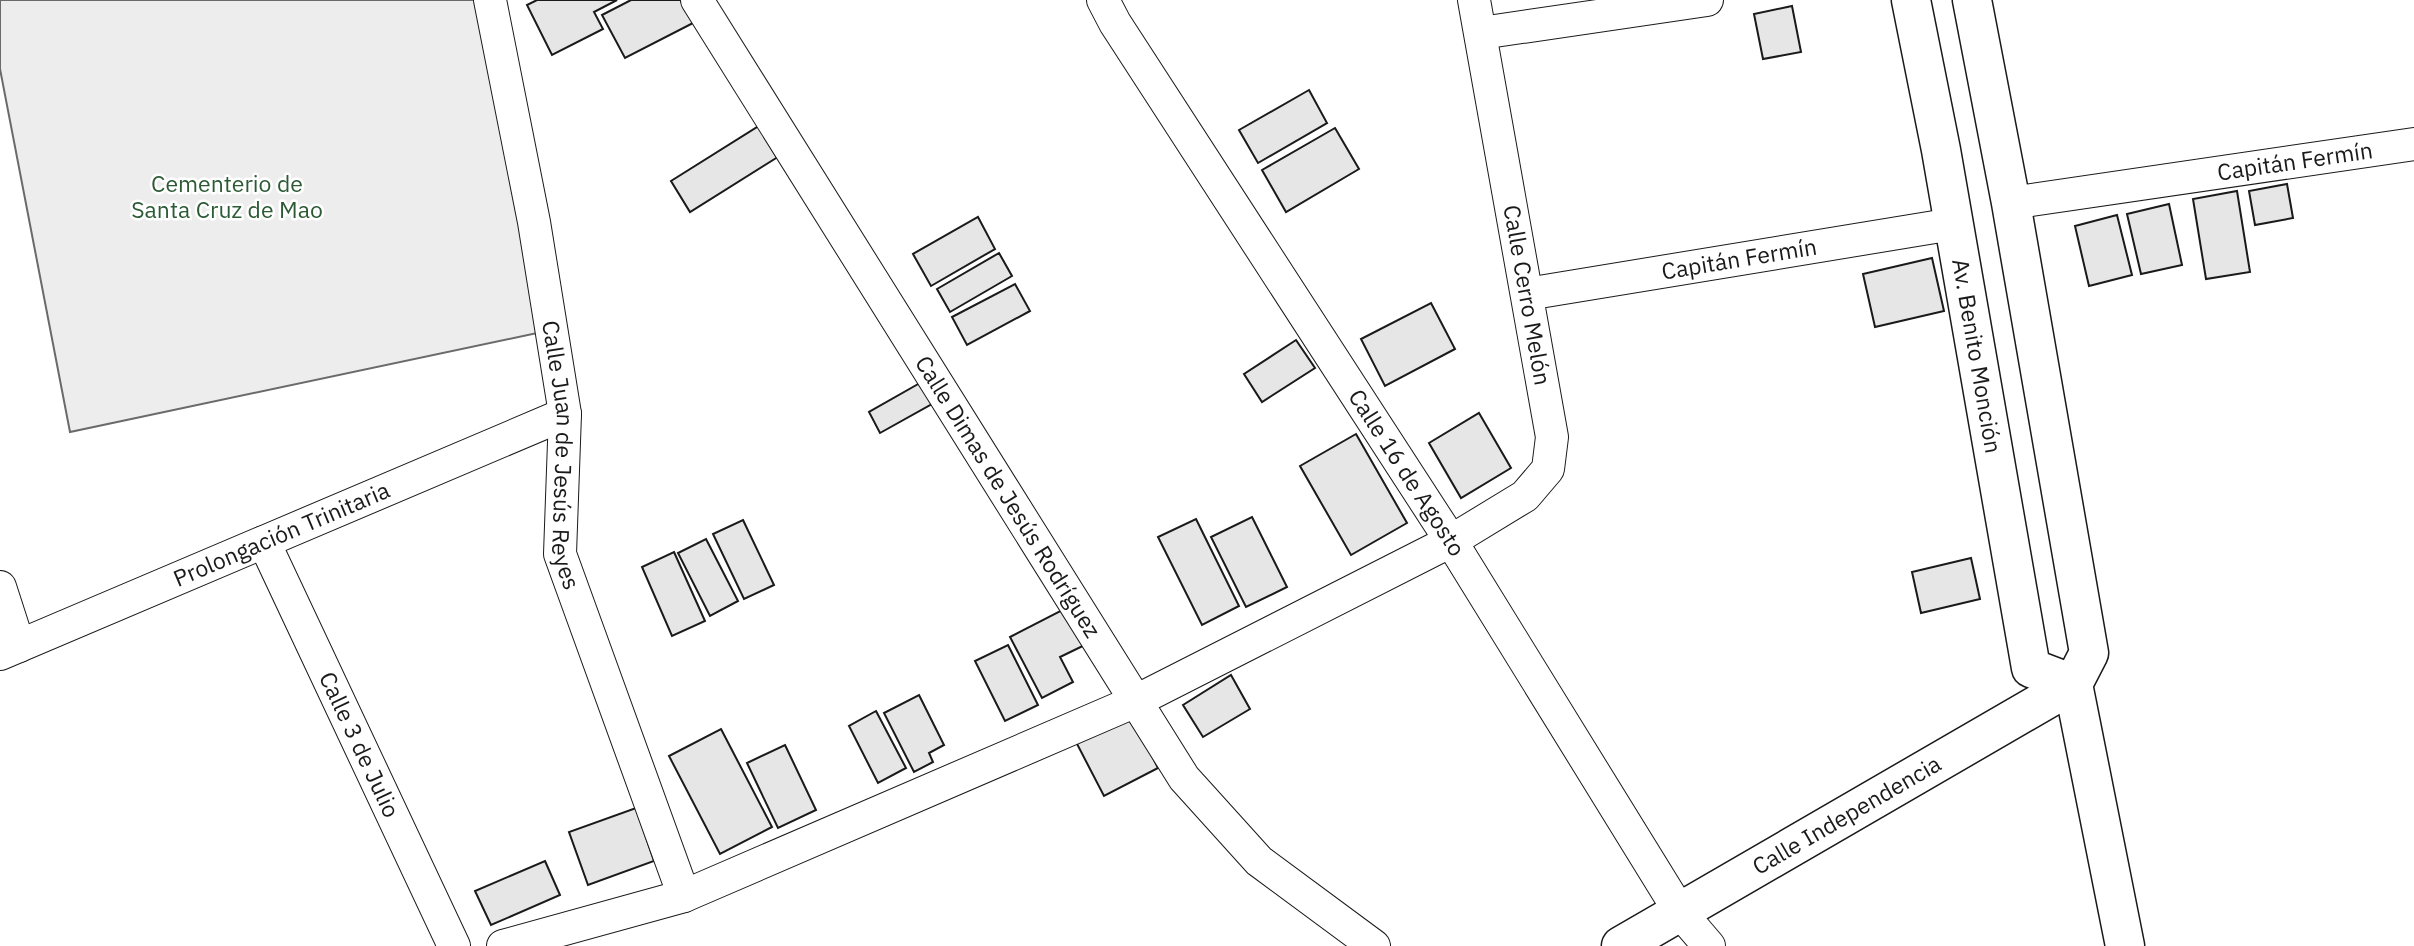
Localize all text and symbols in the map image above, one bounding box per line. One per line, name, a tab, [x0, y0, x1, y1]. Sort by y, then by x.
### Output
street label: Capitán Fermín	[2215, 134, 2375, 187]
park label: Cementerio de Santa Cruz de Mao	[131, 168, 323, 224]
street label: Calle Cerro Melón	[1497, 202, 1559, 387]
street label: Capitán Fermín	[1659, 231, 1819, 286]
street label: Av. Benito Monción	[1946, 256, 2009, 455]
street label: Calle Juan de Jesús Reyes	[536, 318, 588, 593]
street label: Calle Dimas de Jesús Rodríguez	[909, 350, 1108, 643]
street label: Calle 16 de Agosto	[1342, 383, 1473, 561]
street label: Prolongación Trinitaria	[168, 474, 394, 593]
street label: Calle 3 de Julio	[313, 667, 407, 822]
street label: Calle Independencia	[1747, 748, 1946, 881]

